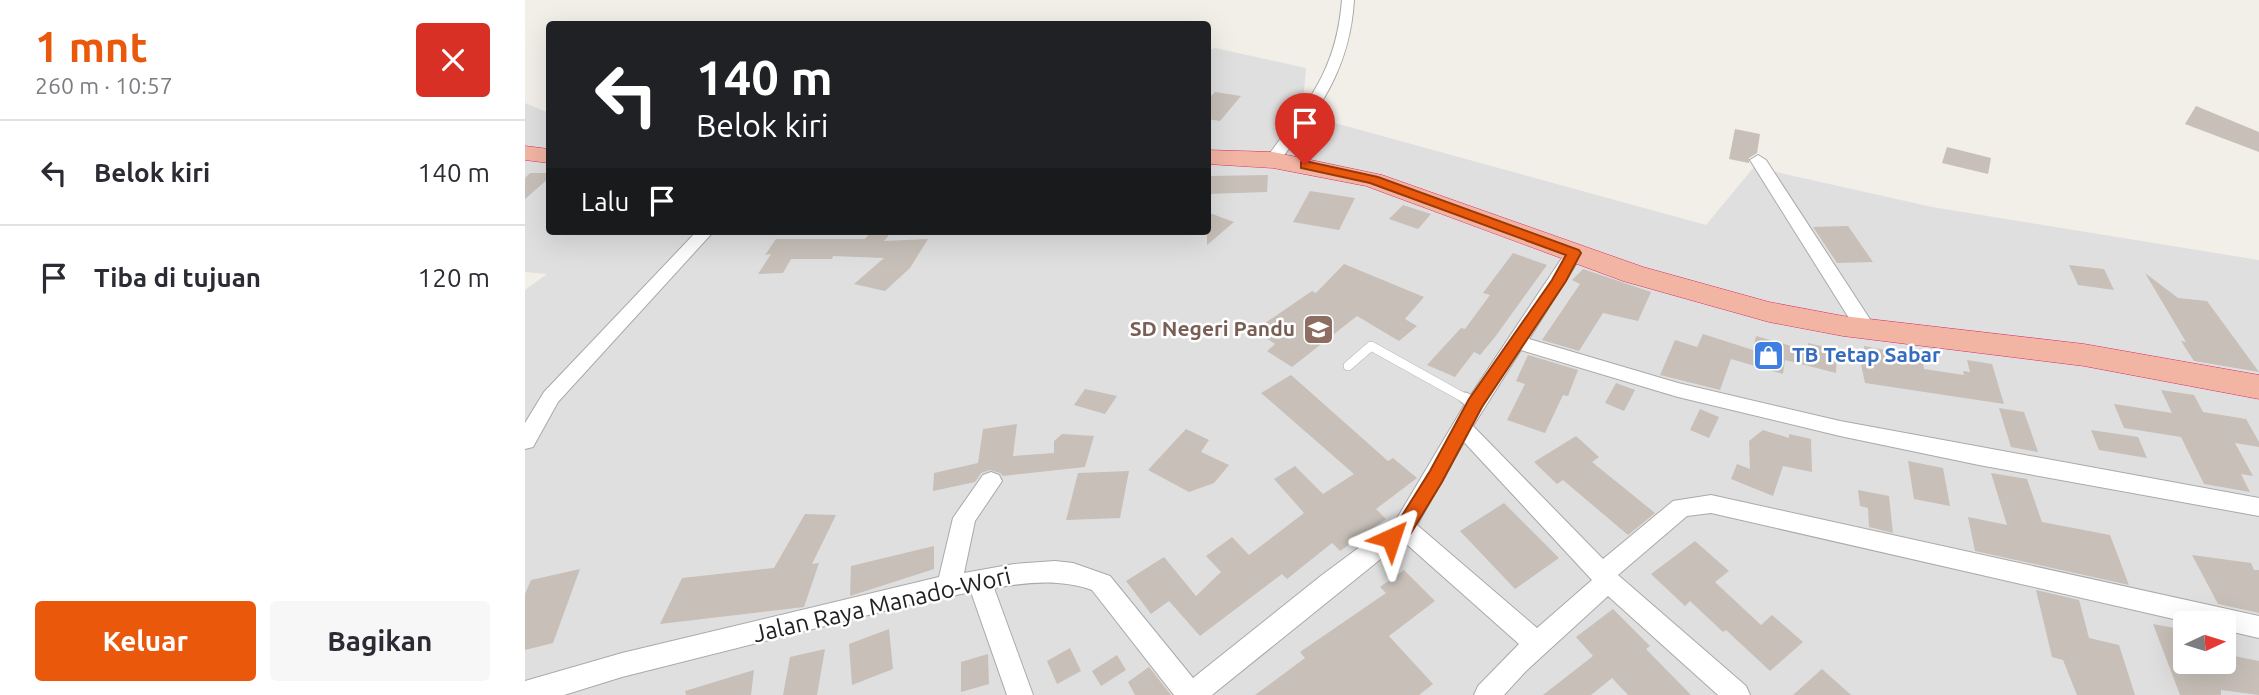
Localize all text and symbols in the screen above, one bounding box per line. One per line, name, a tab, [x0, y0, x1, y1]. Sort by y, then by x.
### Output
text: 1 mnt	[35, 23, 148, 70]
button: close	[416, 23, 490, 97]
icon: left	[581, 49, 672, 140]
text: 140 m	[696, 49, 833, 104]
text: 260 m · 10:57	[35, 73, 173, 98]
pin	[1275, 93, 1335, 165]
icon: arrive	[1286, 104, 1324, 142]
text: Belok kiri	[696, 107, 828, 143]
icon: left	[35, 154, 73, 192]
text: Belok kiri	[94, 158, 210, 187]
text: 140 m	[418, 158, 490, 187]
icon: arrive	[643, 182, 681, 220]
text: Lalu	[581, 187, 629, 216]
icon: arrive	[35, 259, 73, 297]
text: Tiba di tujuan	[94, 263, 261, 292]
text: 120 m	[418, 263, 490, 292]
school or university icon: SD Negeri Pandu	[1301, 312, 1335, 346]
place label: SD Negeri Pandu	[1130, 316, 1295, 340]
shop icon: TB Tetap Sabar	[1752, 338, 1786, 372]
place label: TB Tetap Sabar	[1792, 342, 1941, 366]
position arrow	[1354, 501, 1428, 575]
street label: Jalan Raya Manado-Wori	[750, 562, 1013, 647]
button: Keluar	[35, 601, 256, 681]
button: Bagikan	[270, 601, 490, 681]
north arrow	[2173, 611, 2237, 674]
map controls	[2173, 611, 2236, 674]

